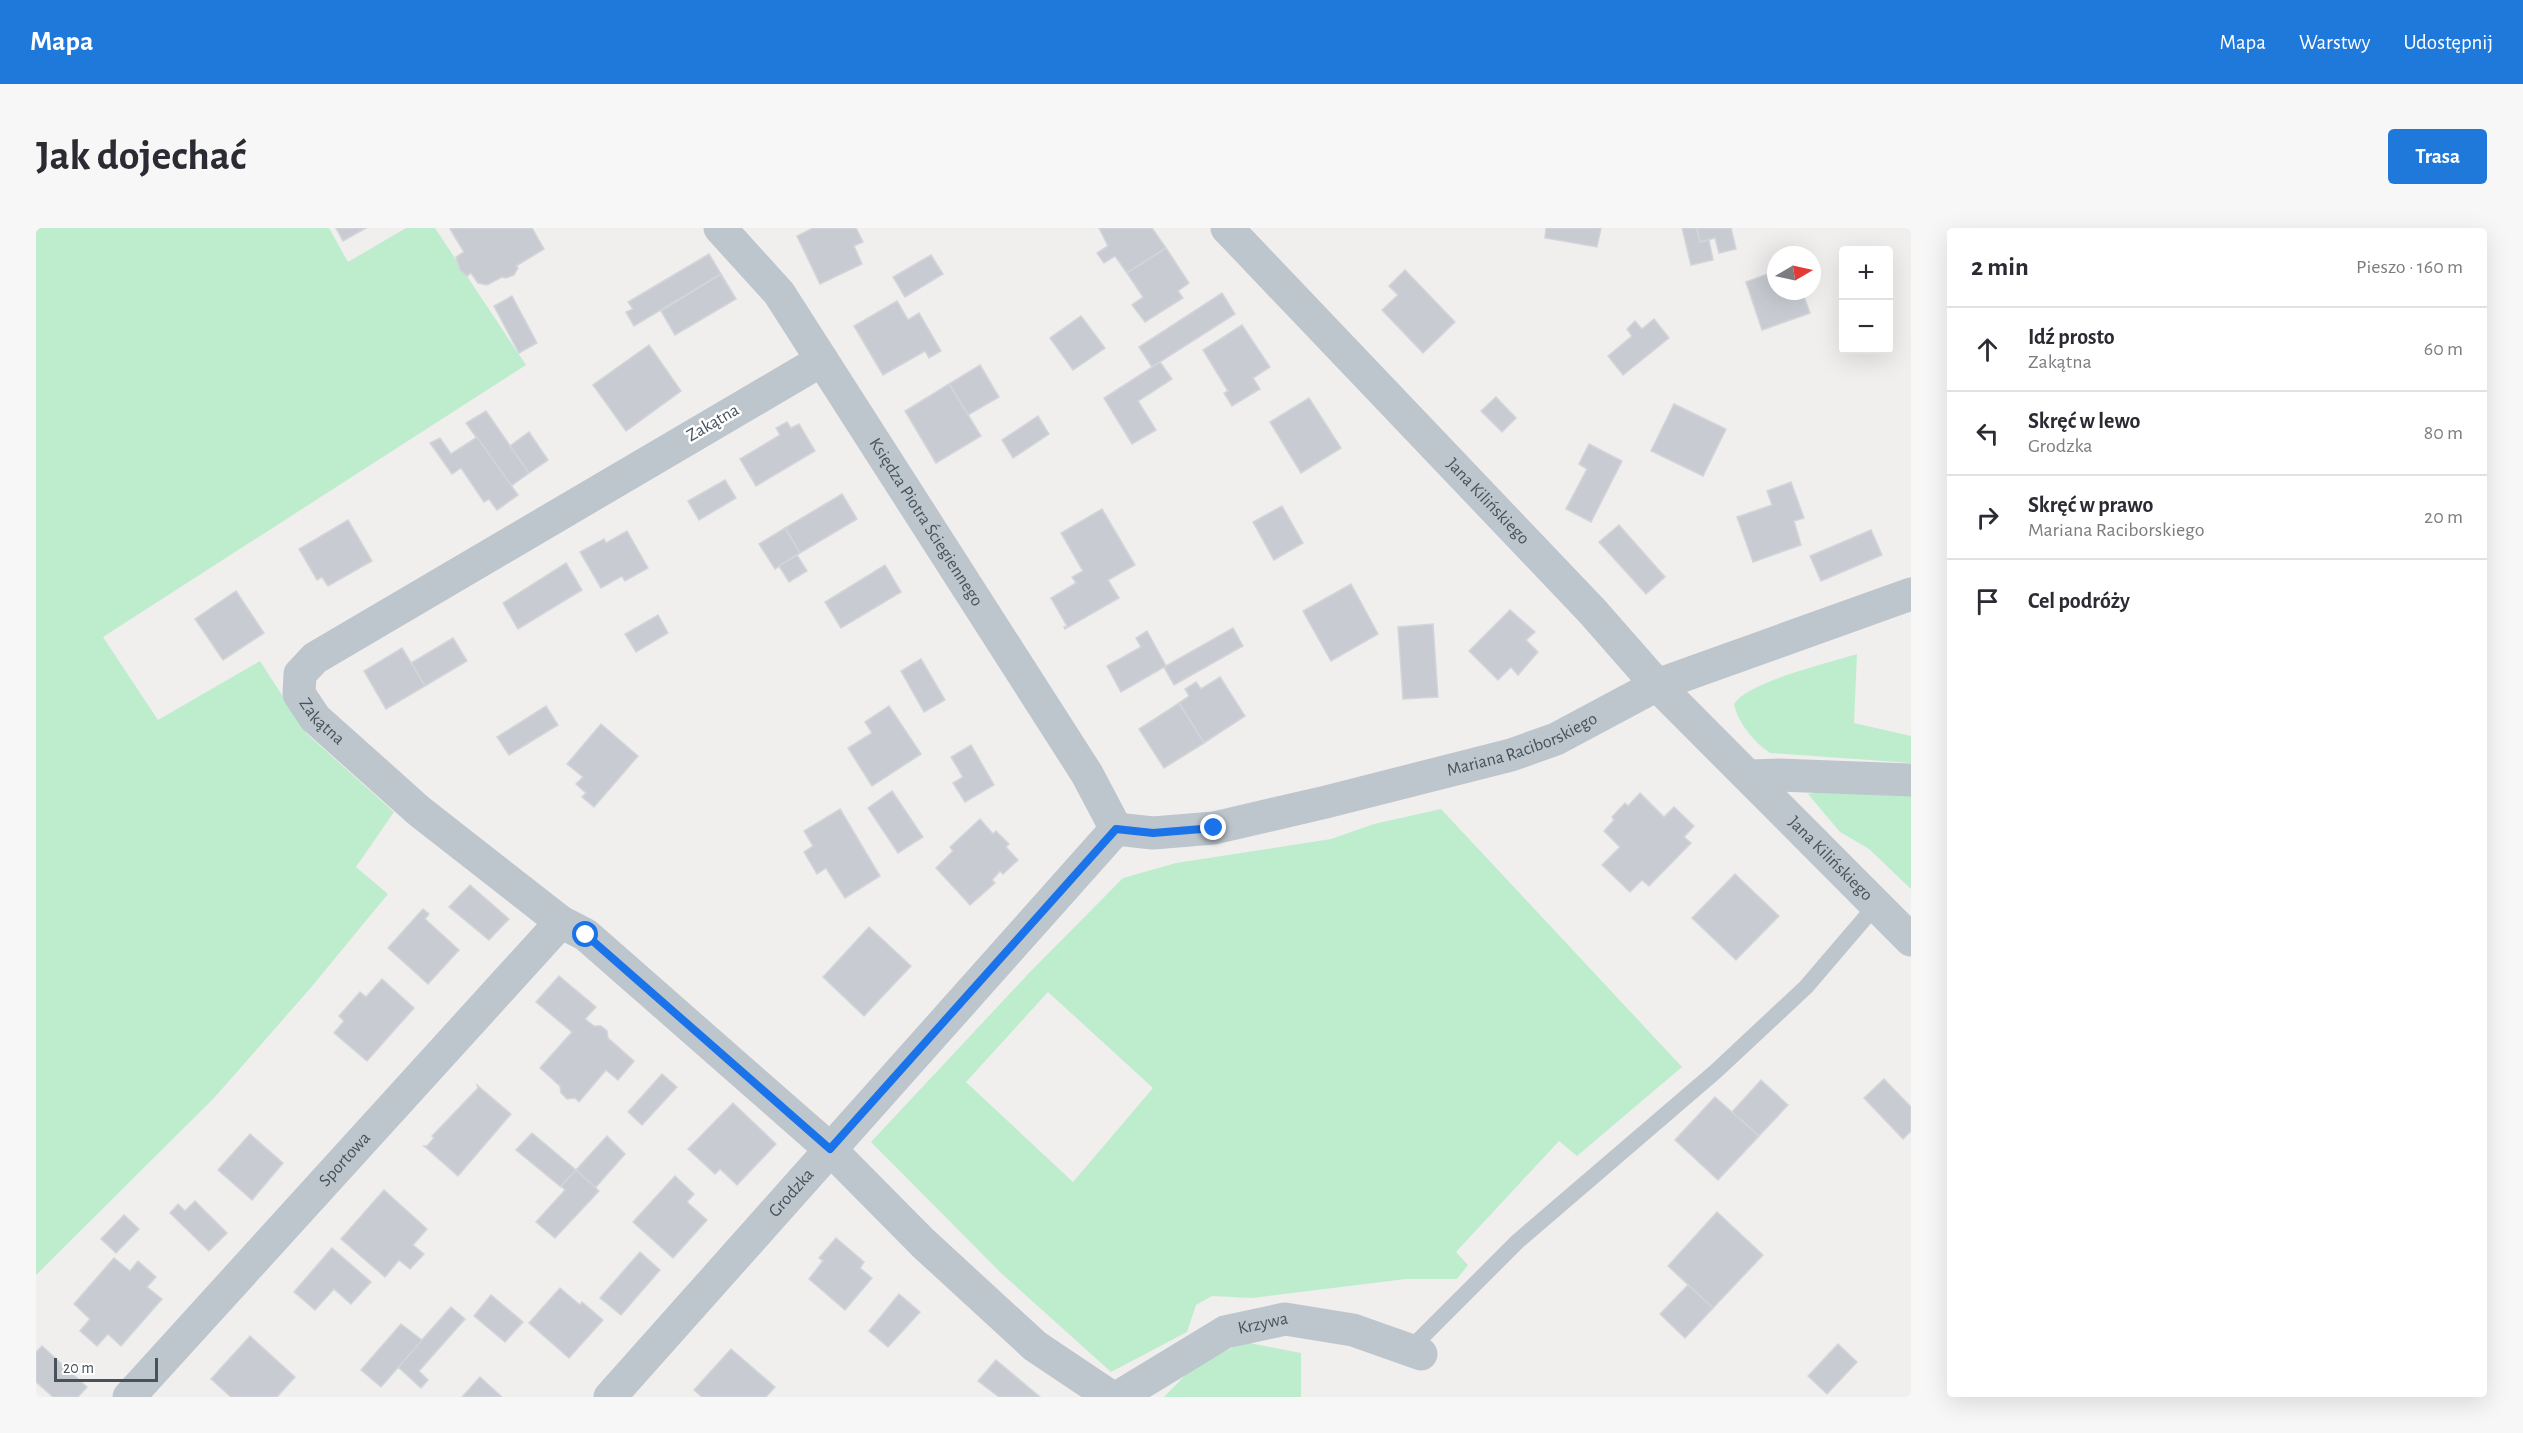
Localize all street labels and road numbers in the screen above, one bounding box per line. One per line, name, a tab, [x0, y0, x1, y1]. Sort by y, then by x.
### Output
street label: Zakątna	[684, 401, 742, 445]
street label: Księdza Piotra Ściegiennego	[865, 435, 986, 610]
street label: Jana Kilińskiego	[1443, 455, 1533, 548]
street label: Zakątna	[296, 695, 348, 749]
street label: Mariana Raciborskiego	[1445, 710, 1601, 780]
street label: Jana Kilińskiego	[1785, 813, 1876, 905]
street label: Sportowa	[316, 1129, 374, 1190]
street label: Grodzka	[766, 1166, 818, 1221]
street label: Krzywa	[1236, 1310, 1290, 1338]

